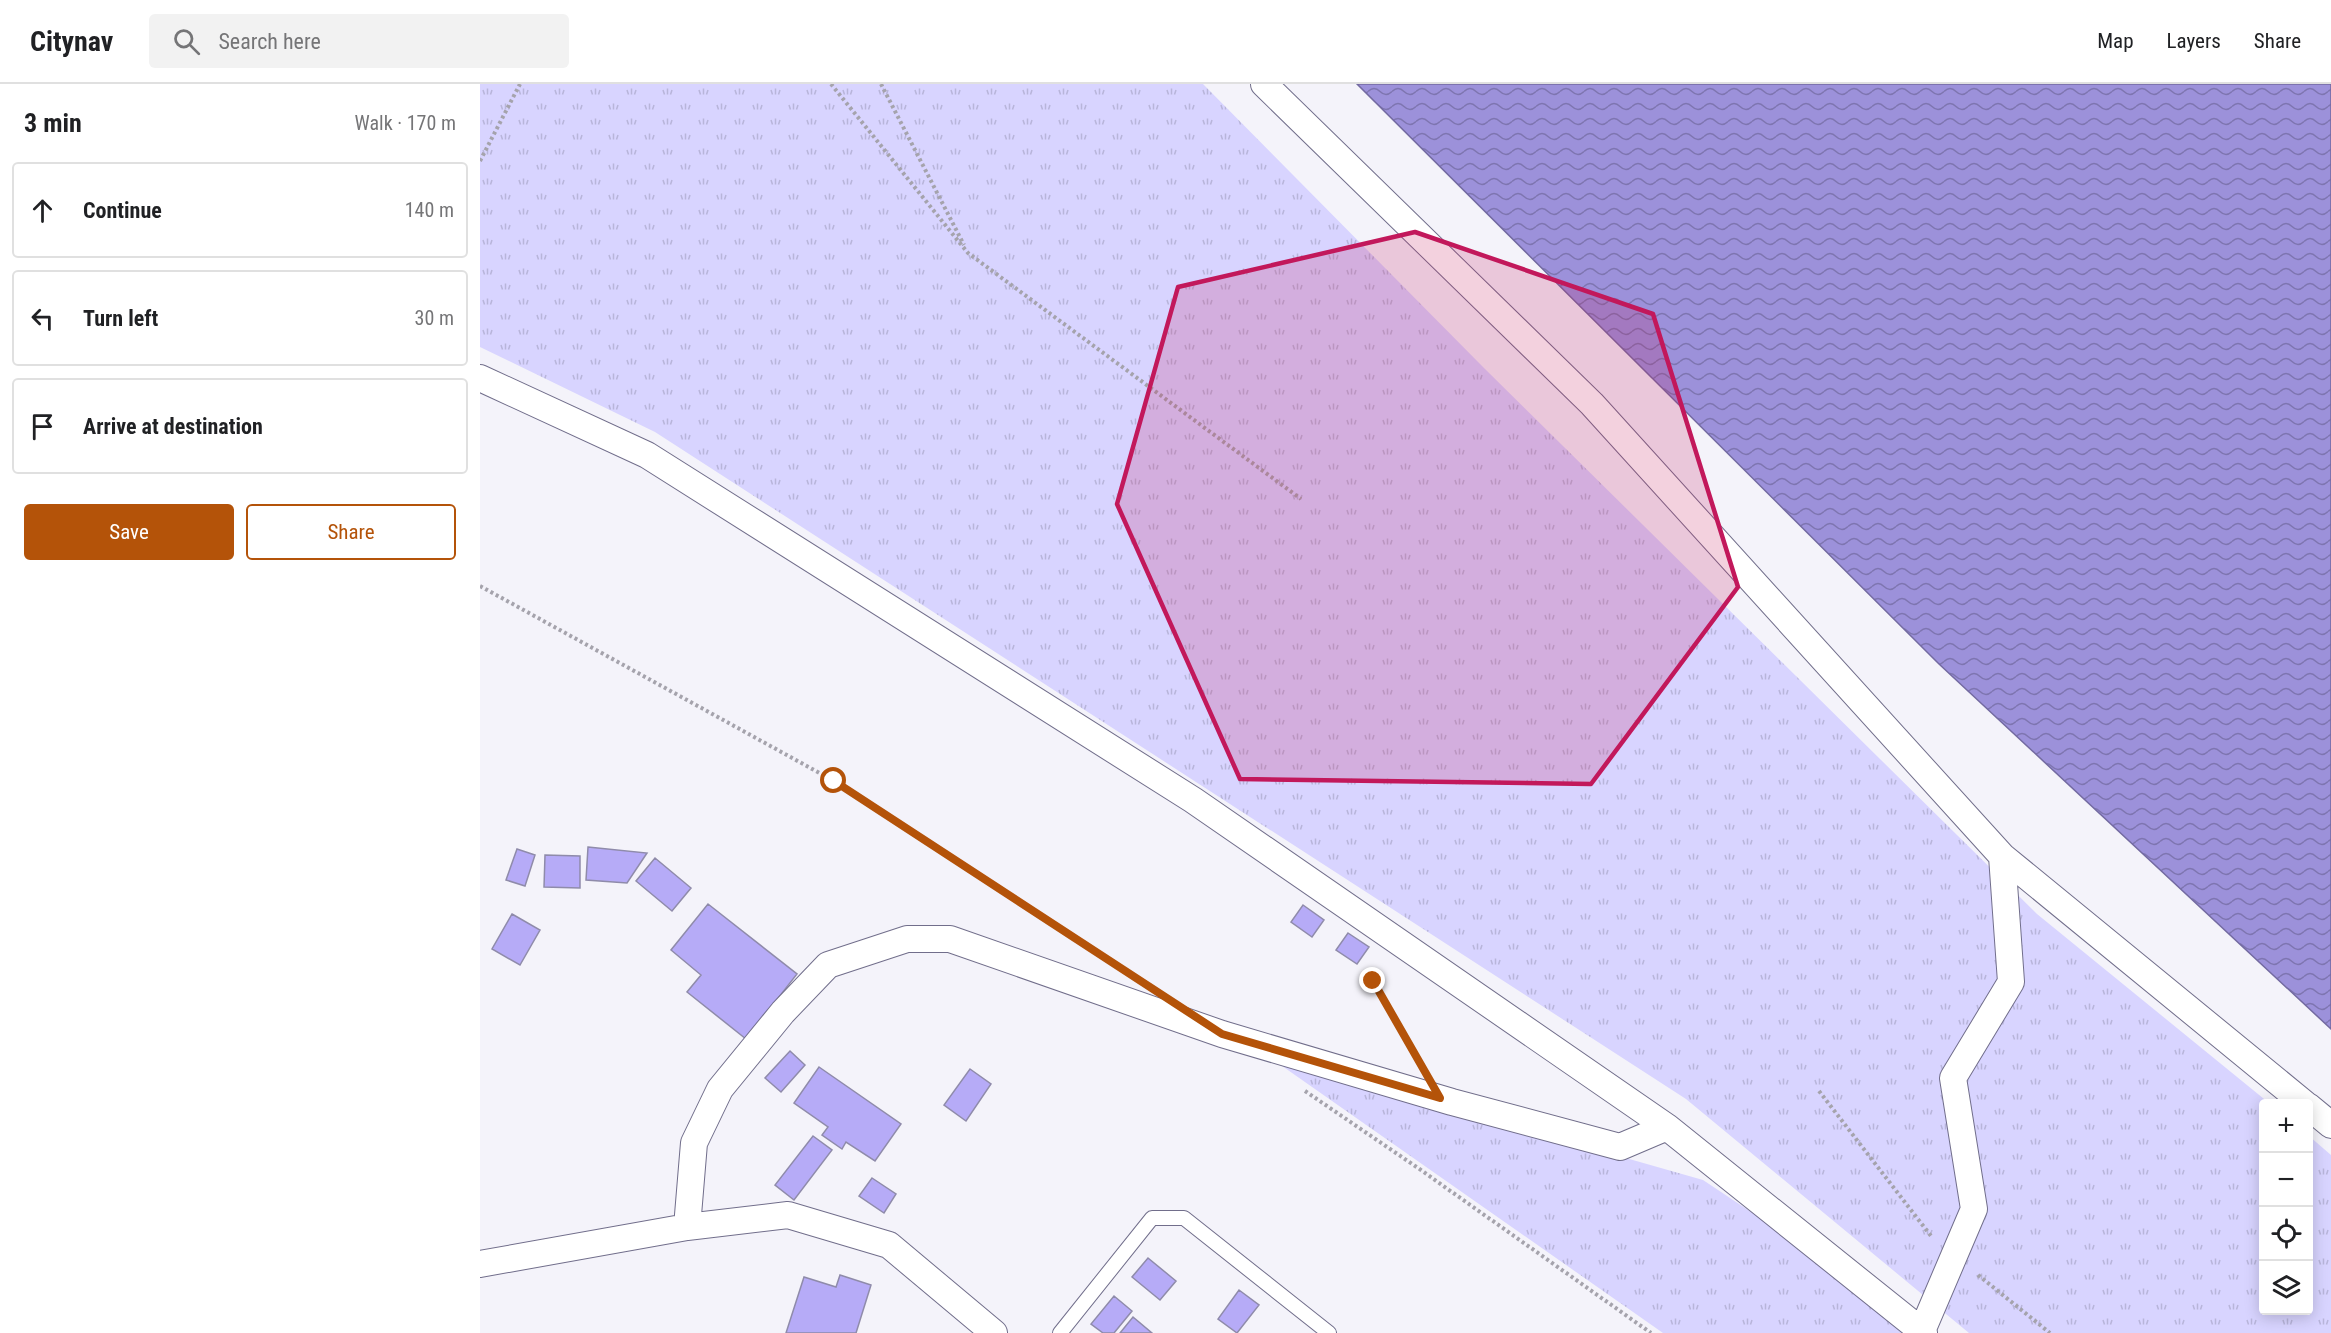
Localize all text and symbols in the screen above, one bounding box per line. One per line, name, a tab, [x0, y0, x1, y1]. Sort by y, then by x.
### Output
search box	[149, 14, 569, 68]
text: Citynav	[30, 25, 113, 58]
icon: search	[170, 25, 203, 58]
text: Search here	[218, 29, 321, 54]
text: Map	[2097, 29, 2134, 53]
text: Layers	[2167, 29, 2221, 53]
text: Share	[2254, 29, 2301, 53]
text: 3 min	[24, 108, 82, 138]
text: Walk · 170 m	[355, 111, 456, 135]
icon: ahead	[26, 194, 59, 227]
text: Continue	[83, 198, 162, 223]
text: 140 m	[405, 198, 454, 222]
icon: left	[26, 302, 59, 335]
text: Turn left	[83, 306, 158, 331]
text: 30 m	[415, 306, 454, 330]
icon: arrive	[26, 410, 59, 443]
text: Arrive at destination	[83, 414, 263, 439]
button: Save	[24, 504, 234, 560]
button: Share	[246, 504, 456, 560]
route start	[820, 767, 846, 793]
route end	[1359, 967, 1385, 993]
map controls	[2259, 1099, 2313, 1315]
button: +	[2259, 1099, 2313, 1153]
button: −	[2259, 1153, 2313, 1207]
button: locate	[2259, 1207, 2313, 1261]
button: layers	[2259, 1261, 2313, 1315]

